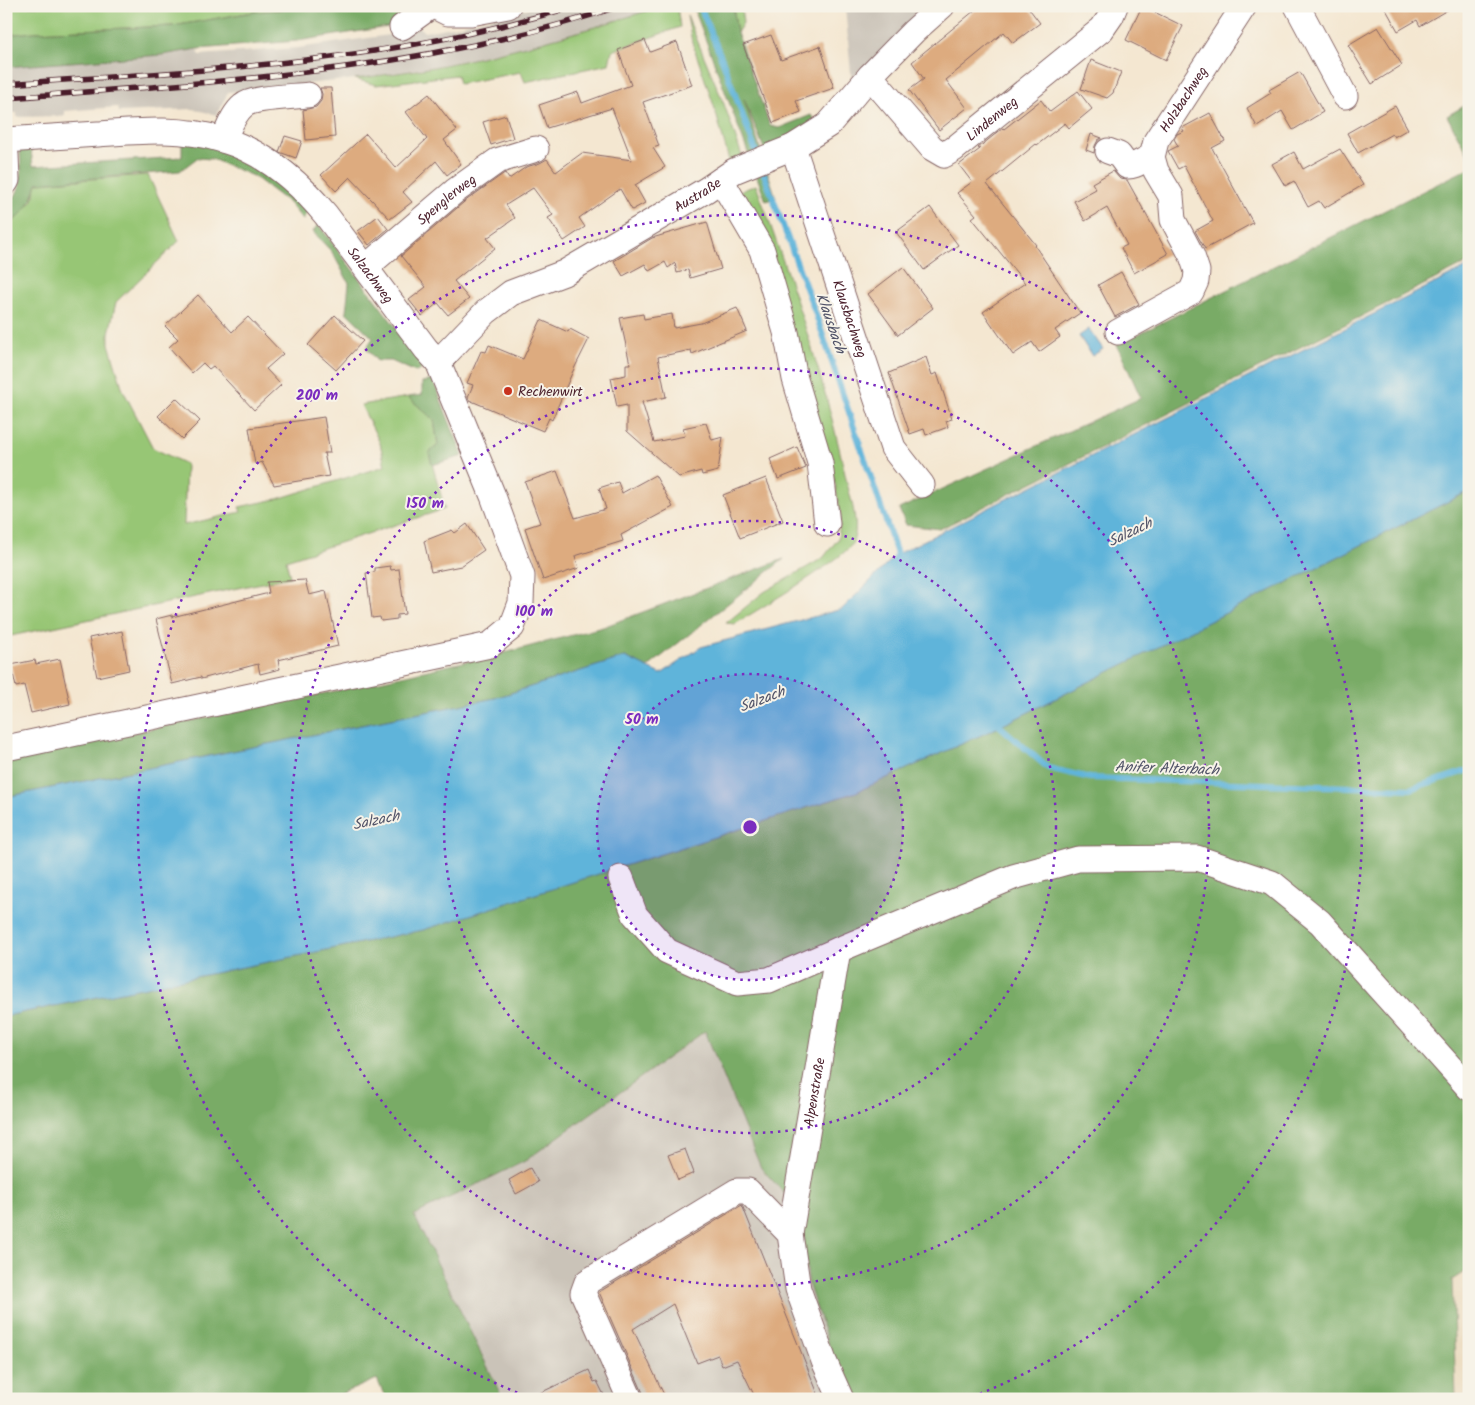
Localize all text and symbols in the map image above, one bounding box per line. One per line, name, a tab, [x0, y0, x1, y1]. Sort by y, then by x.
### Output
street label: Holzbachweg	[1154, 62, 1214, 137]
street label: Lindenweg	[961, 91, 1023, 147]
street label: Spenglerweg	[412, 169, 481, 231]
street label: Austraße	[670, 172, 727, 219]
street label: Salzachweg	[341, 242, 398, 309]
street label: Klausbachweg	[830, 278, 872, 360]
water label: Klausbach	[812, 290, 850, 356]
place label: Rechenwirt	[518, 381, 583, 403]
text: 200 m	[296, 384, 338, 408]
marker: Rechenwirt	[502, 385, 514, 397]
text: 150 m	[406, 492, 444, 516]
water label: Salzach	[1104, 511, 1159, 554]
text: 100 m	[515, 600, 553, 624]
water label: Salzach	[736, 680, 790, 720]
text: 50 m	[624, 708, 659, 732]
water label: Anifer Alterbach	[1115, 755, 1221, 783]
water label: Salzach	[351, 804, 404, 838]
centre of rings	[741, 818, 759, 836]
street label: Alpenstraße	[798, 1055, 832, 1128]

